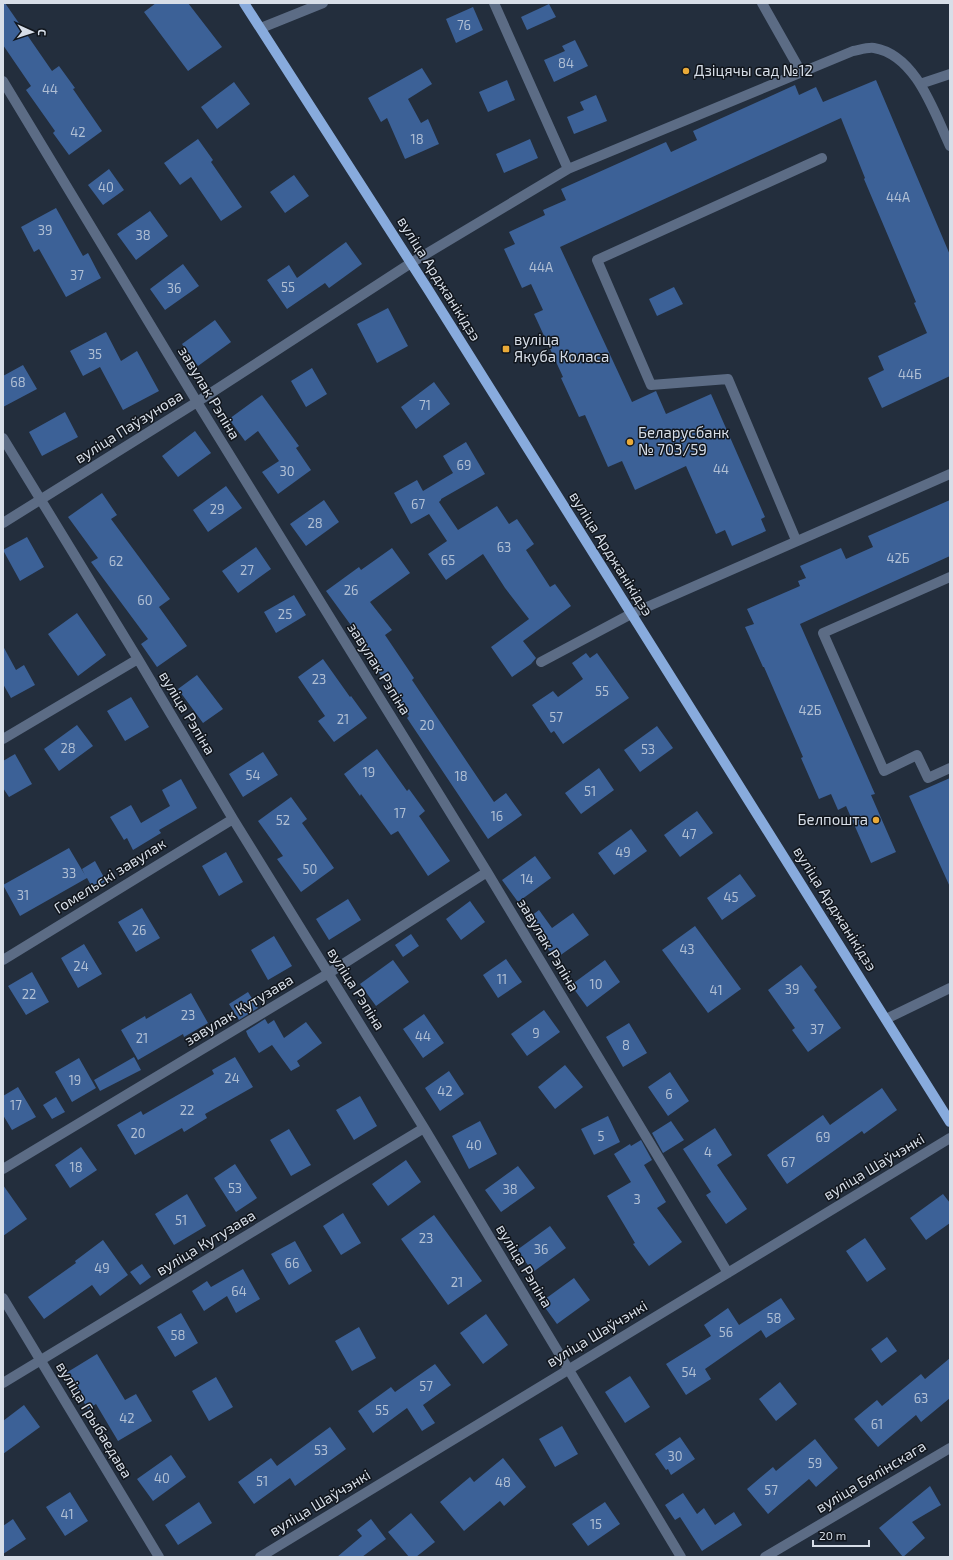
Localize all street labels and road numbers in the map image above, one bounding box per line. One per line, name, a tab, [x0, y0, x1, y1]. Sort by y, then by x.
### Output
street label: вуліца Арджанікідзэ	[393, 213, 486, 345]
street label: завулак Рэпіна	[174, 343, 245, 443]
street label: вуліца Паўзунова	[71, 386, 186, 467]
street label: вуліца Арджанікідзэ	[565, 488, 658, 620]
street label: завулак Рэпіна	[343, 619, 415, 718]
street label: вуліца Рэпіна	[155, 667, 220, 758]
street label: Гомельскі завулак	[50, 834, 169, 918]
street label: вуліца Арджанікідзэ	[789, 843, 882, 975]
street label: завулак Рэпіна	[513, 895, 584, 995]
street label: вуліца Рэпіна	[323, 944, 389, 1034]
street label: завулак Кутузава	[181, 970, 297, 1050]
street label: вуліца Шаўчэнкі	[820, 1129, 928, 1204]
street label: вуліца Кутузава	[152, 1205, 259, 1280]
street label: вуліца Рэпіна	[492, 1220, 557, 1311]
street label: вуліца Шаўчэнкі	[543, 1296, 651, 1371]
street label: вуліца Грыбаедава	[52, 1358, 137, 1482]
street label: вуліца Бялінскага	[812, 1436, 929, 1517]
street label: вуліца Шаўчэнкі	[266, 1465, 374, 1540]

